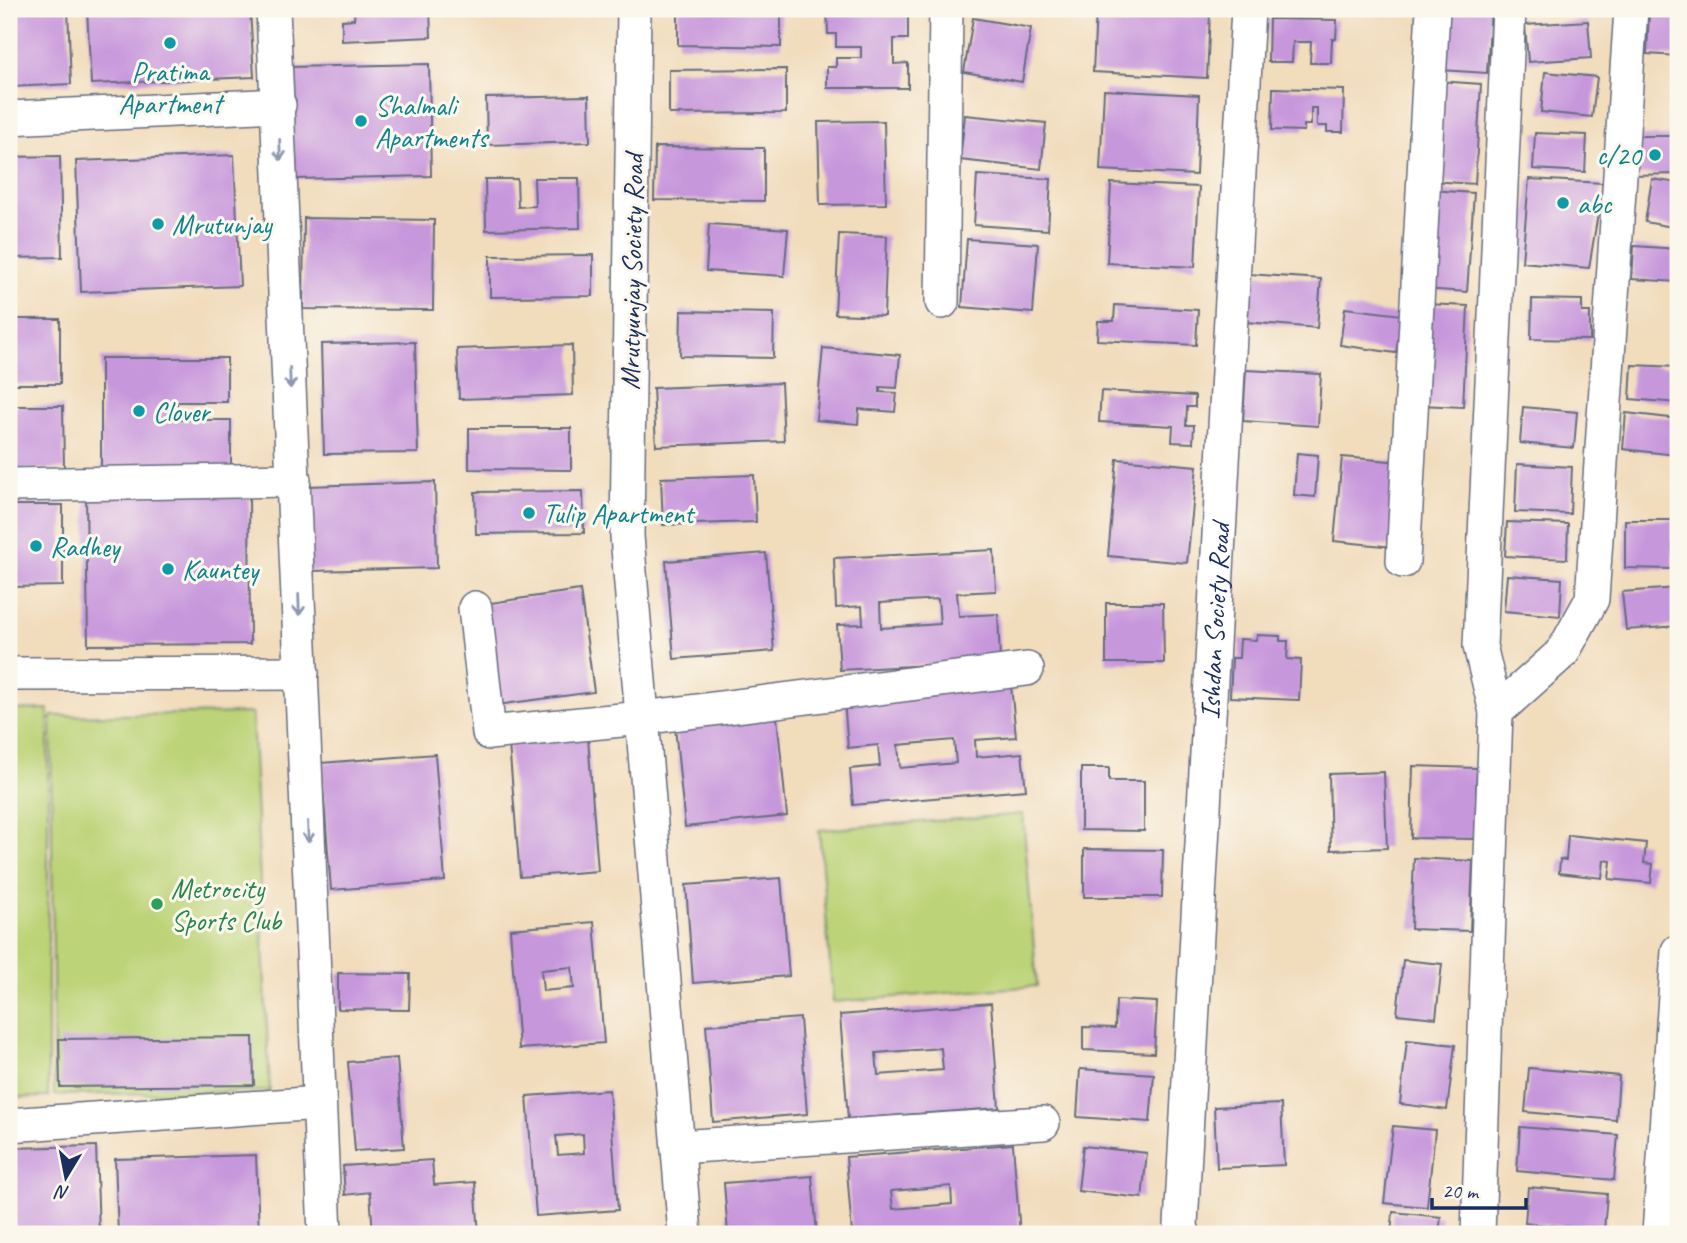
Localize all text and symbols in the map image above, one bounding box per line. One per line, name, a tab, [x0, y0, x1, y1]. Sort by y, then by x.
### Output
marker: Pratima Apartment	[162, 35, 178, 51]
place label: Pratima Apartment	[119, 54, 225, 121]
place label: Shalmali Apartments	[375, 88, 490, 155]
marker: Shalmali Apartments	[353, 113, 369, 129]
place label: c/20	[1597, 138, 1643, 173]
one-way arrow	[274, 139, 287, 162]
marker: c/20	[1647, 147, 1663, 163]
street label: Mrutyunjay Society Road	[612, 150, 651, 390]
place label: abc	[1577, 186, 1612, 221]
marker: abc	[1555, 195, 1571, 211]
place label: Mrutunjay	[172, 207, 274, 242]
marker: Mrutunjay	[150, 216, 166, 232]
one-way arrow	[283, 366, 296, 389]
place label: Clover	[153, 394, 211, 429]
marker: Clover	[131, 403, 147, 419]
place label: Tulip Apartment	[543, 496, 696, 531]
marker: Tulip Apartment	[521, 505, 537, 521]
street label: Ishdan Society Road	[1192, 518, 1238, 720]
place label: Radhey	[50, 529, 122, 564]
marker: Radhey	[28, 538, 44, 554]
place label: Kauntey	[182, 552, 260, 587]
marker: Kauntey	[160, 561, 176, 577]
one-way arrow	[292, 593, 305, 616]
one-way arrow	[302, 820, 315, 843]
place label: Metrocity Sports Club	[171, 871, 283, 938]
marker: Metrocity Sports Club	[149, 896, 165, 912]
north arrow	[32, 1142, 102, 1212]
scale bar	[1432, 1166, 1526, 1210]
text: 20 m	[1442, 1178, 1480, 1204]
text: N	[52, 1179, 71, 1206]

